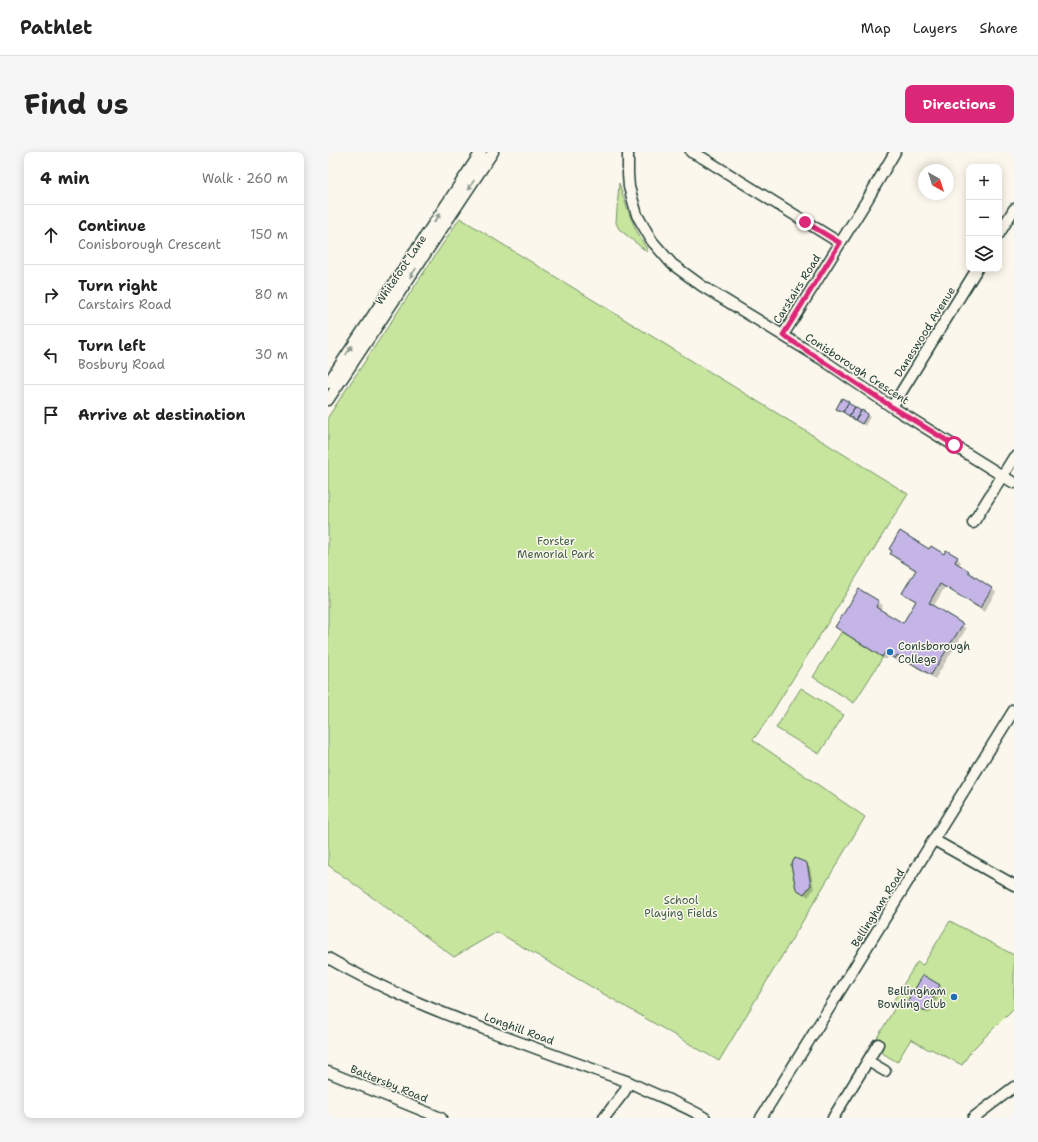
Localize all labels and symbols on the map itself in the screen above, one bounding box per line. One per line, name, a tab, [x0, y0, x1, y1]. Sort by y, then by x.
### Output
north arrow	[918, 164, 954, 200]
one-way arrow	[468, 179, 475, 190]
one-way arrow	[433, 212, 440, 224]
route end	[796, 213, 814, 231]
street label: Whitefoot Lane	[372, 232, 430, 308]
street label: Carstairs Road	[770, 251, 824, 327]
one-way arrow	[409, 268, 417, 278]
street label: Daneswood Avenue	[891, 284, 959, 380]
street label: Conisborough Crescent	[802, 330, 912, 408]
one-way arrow	[346, 344, 353, 356]
route start	[945, 436, 963, 454]
park label: Forster Memorial Park	[517, 534, 595, 562]
place label: Conisborough College	[898, 639, 970, 667]
marker: Conisborough College	[885, 647, 895, 657]
street label: Bellingham Road	[848, 866, 908, 950]
park label: School Playing Fields	[644, 893, 718, 921]
place label: Bellingham Bowling Club	[877, 984, 947, 1012]
marker: Bellingham Bowling Club	[949, 992, 959, 1002]
street label: Longhill Road	[482, 1009, 556, 1049]
street label: Battersby Road	[348, 1062, 430, 1106]

